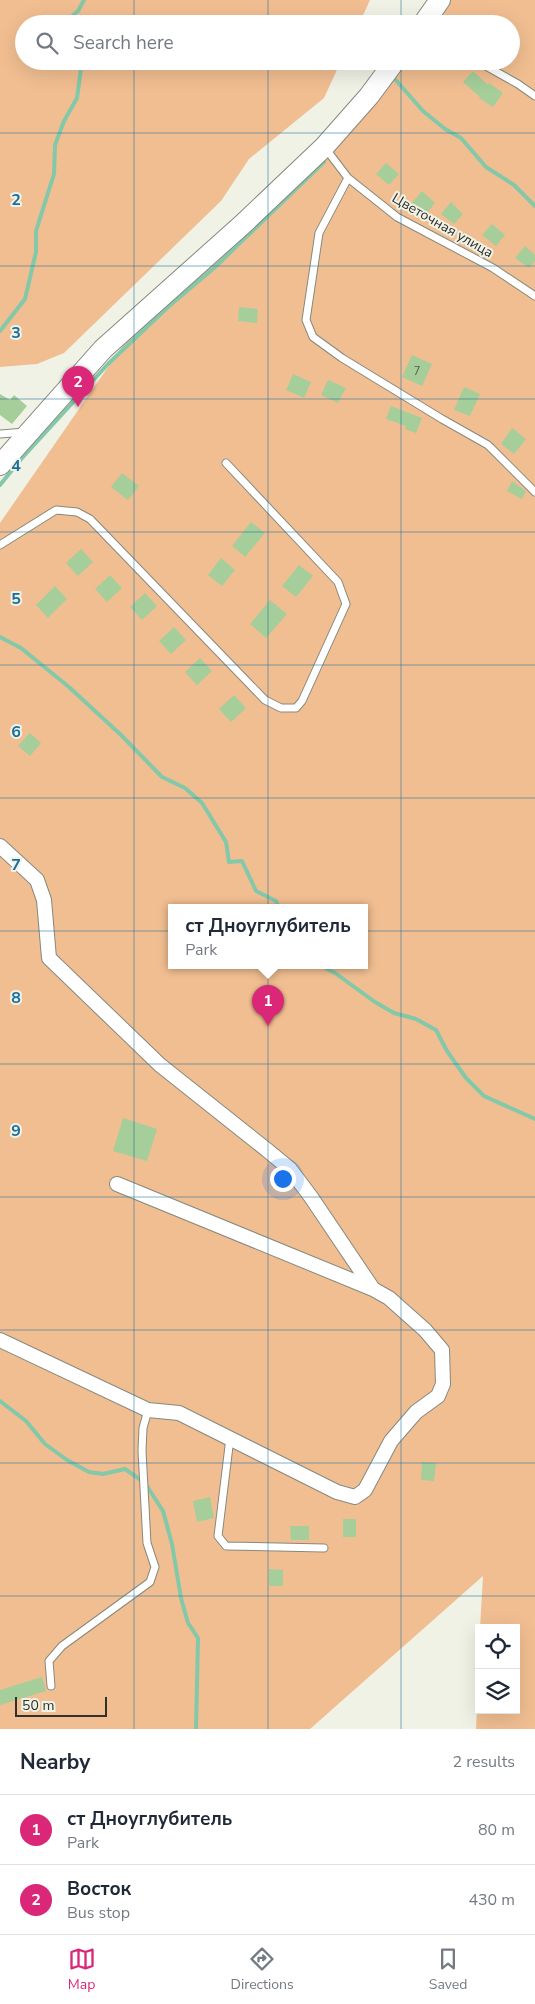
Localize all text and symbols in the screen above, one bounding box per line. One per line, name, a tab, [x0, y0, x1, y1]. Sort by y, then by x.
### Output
search box	[15, 15, 520, 70]
icon: search	[33, 29, 61, 57]
text: Search here	[73, 30, 174, 56]
text: 2	[11, 189, 21, 211]
street label: Цветочная улица	[389, 189, 497, 262]
text: 3	[11, 322, 21, 344]
house number: 7	[414, 364, 420, 379]
pin: 2	[62, 366, 94, 407]
text: 4	[11, 455, 21, 477]
text: 5	[11, 588, 21, 610]
text: 6	[11, 721, 21, 743]
text: 7	[11, 854, 21, 876]
popup	[168, 904, 368, 969]
text: ст Дноуглубитель	[185, 913, 351, 939]
text: Park	[185, 939, 217, 961]
pin: 1	[252, 985, 284, 1026]
text: 8	[11, 987, 21, 1009]
text: 9	[11, 1120, 21, 1142]
your location	[270, 1166, 296, 1192]
map controls	[475, 1624, 520, 1714]
button: locate	[475, 1624, 520, 1669]
button: layers	[475, 1669, 520, 1714]
scale bar	[15, 1694, 108, 1717]
text: 50 m	[22, 1696, 54, 1715]
text: Nearby	[20, 1748, 90, 1776]
text: 2 results	[453, 1751, 515, 1773]
text: ст Дноуглубитель	[67, 1806, 232, 1832]
text: 1	[31, 1819, 41, 1841]
text: 80 m	[478, 1819, 515, 1841]
text: Park	[67, 1832, 99, 1854]
text: Восток	[67, 1876, 131, 1902]
text: 2	[31, 1889, 41, 1911]
text: 430 m	[468, 1889, 515, 1911]
text: Bus stop	[67, 1902, 130, 1924]
tab: Map	[68, 1945, 96, 1994]
tab: Directions	[231, 1945, 294, 1994]
tab: Saved	[429, 1945, 467, 1994]

